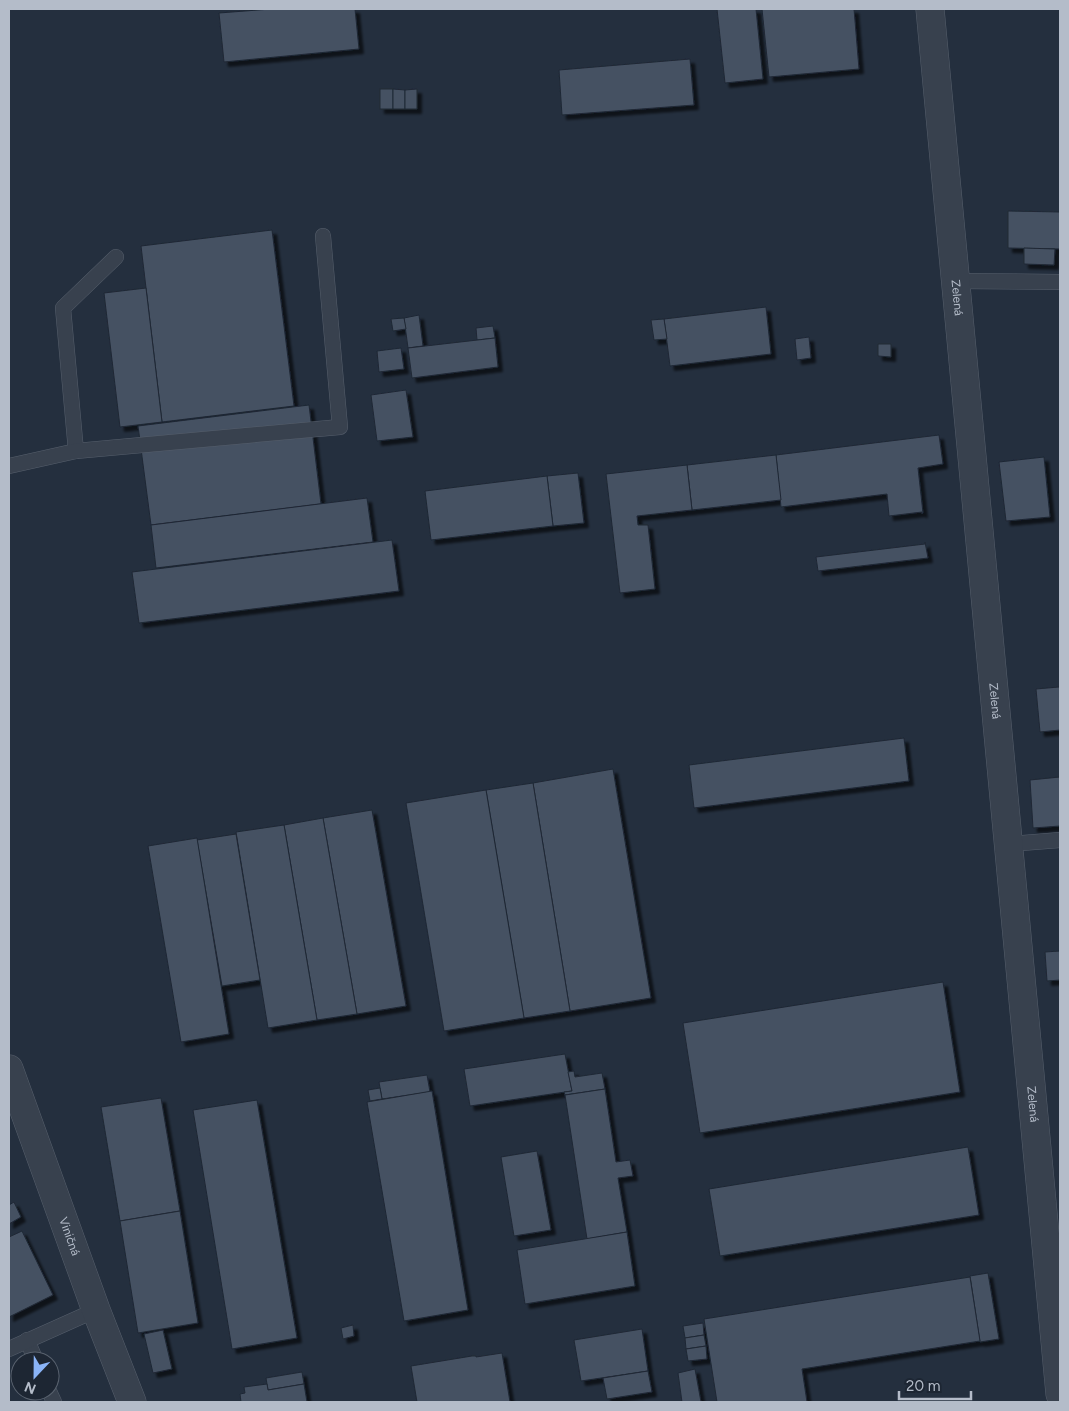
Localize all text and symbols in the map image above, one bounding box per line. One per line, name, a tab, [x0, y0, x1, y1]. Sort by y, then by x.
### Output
street label: Zelená	[948, 279, 966, 316]
street label: Zelená	[986, 682, 1004, 720]
street label: Zelená	[1024, 1085, 1041, 1123]
street label: Viničná	[56, 1215, 83, 1258]
north arrow	[10, 1351, 60, 1401]
scale bar	[899, 1368, 972, 1400]
text: 20 m	[906, 1377, 940, 1395]
text: N	[22, 1378, 39, 1397]

